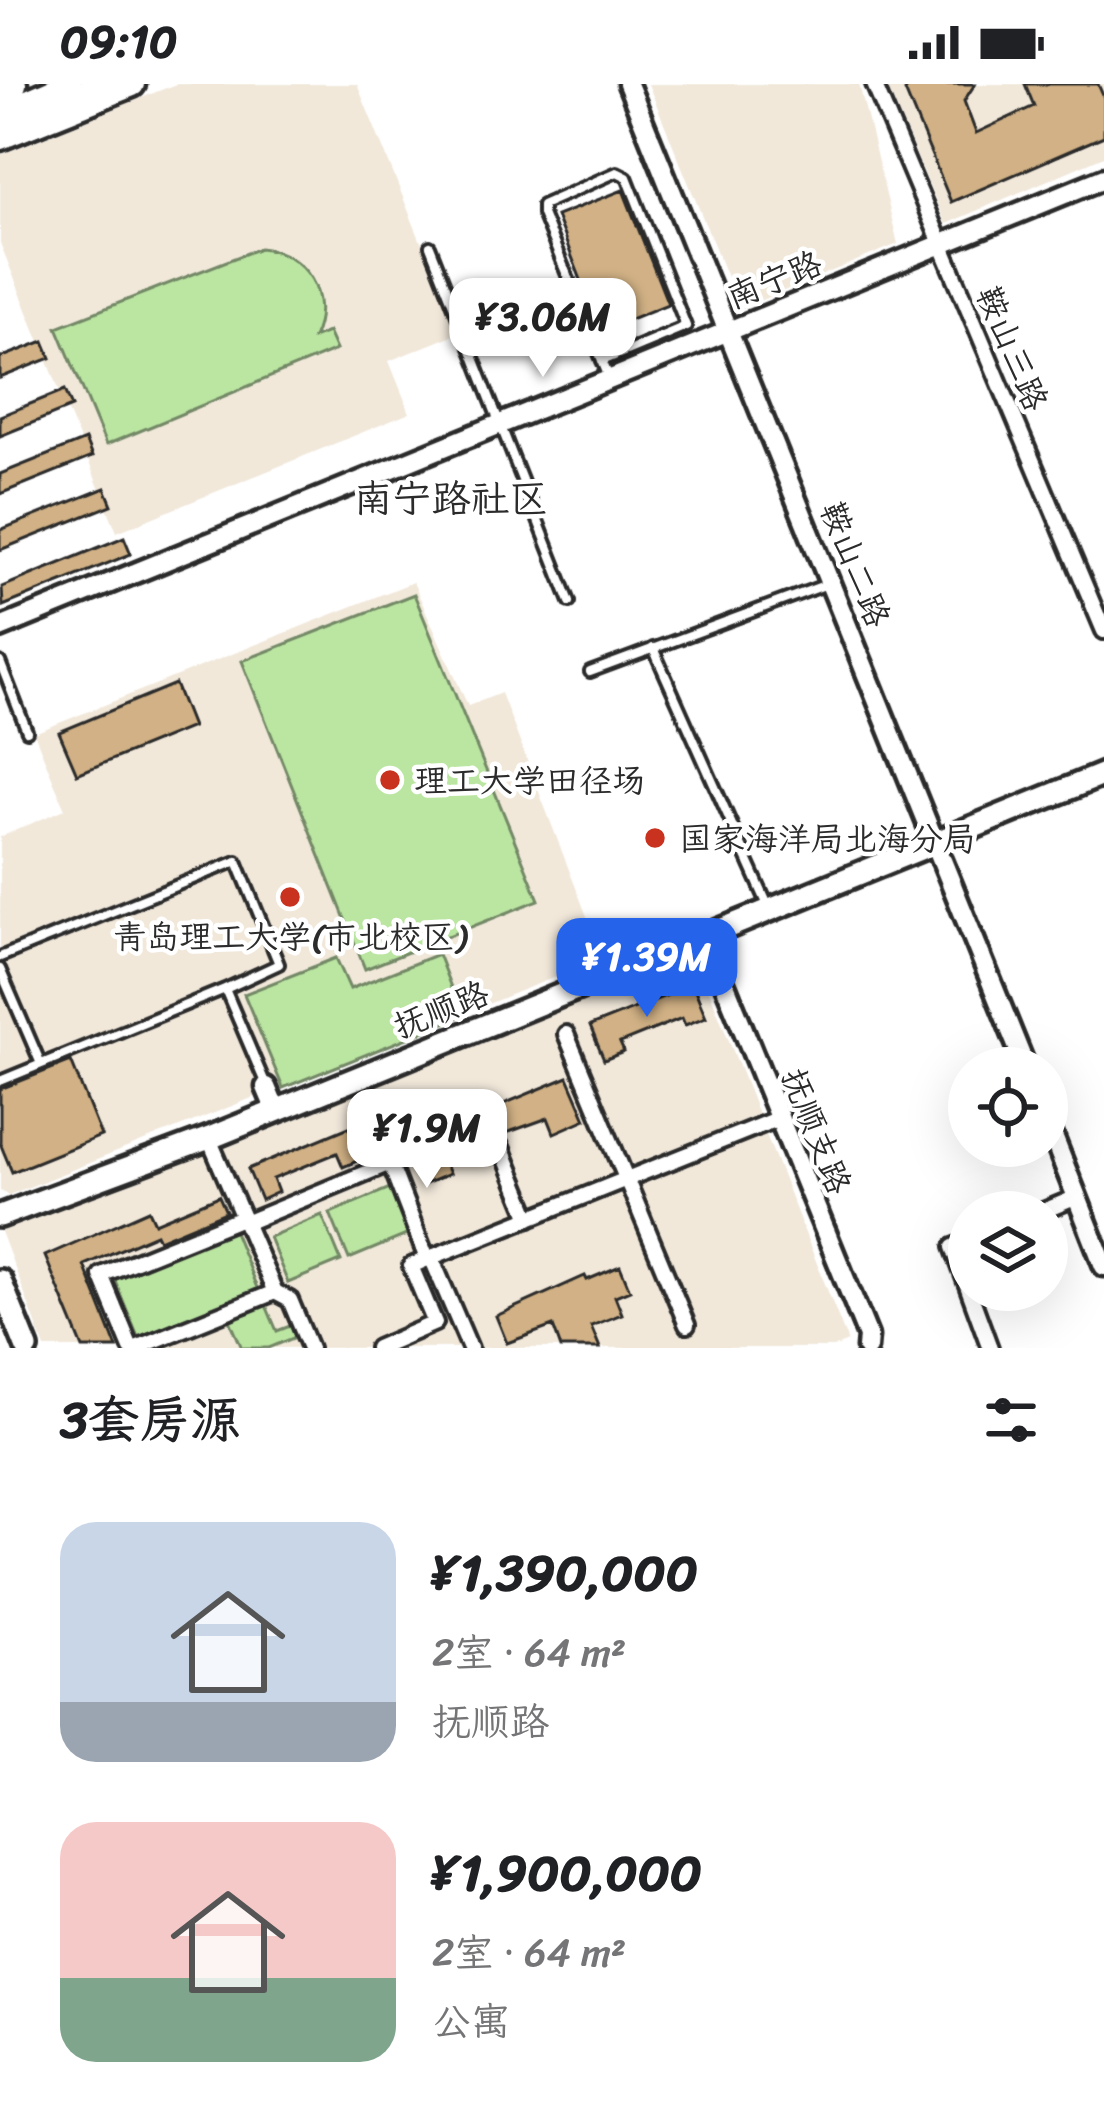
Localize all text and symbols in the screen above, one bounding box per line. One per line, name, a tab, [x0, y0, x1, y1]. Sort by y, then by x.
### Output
text: 09:10	[60, 2, 177, 82]
street label: 南宁路	[718, 234, 831, 325]
street label: 鞍山三路	[960, 276, 1065, 420]
pin: ¥3.06M	[445, 278, 641, 380]
text: ¥3.06M	[476, 282, 610, 351]
district label: 南宁路社区	[353, 464, 549, 533]
street label: 鞍山二路	[803, 492, 907, 636]
place label: 理工大学田径场	[414, 752, 645, 810]
marker: 理工大学田径场	[377, 767, 403, 793]
place label: 国家海洋局北海分局	[679, 810, 976, 868]
marker: 国家海洋局北海分局	[642, 825, 668, 851]
marker: 青岛理工大学(市北校区)	[277, 884, 303, 910]
place label: 青岛理工大学(市北校区)	[113, 908, 468, 966]
pin: ¥1.39M	[549, 918, 745, 1020]
text: ¥1.39M	[583, 922, 711, 991]
street label: 抚顺路	[385, 964, 498, 1055]
map controls	[948, 1047, 1068, 1311]
button: locate	[948, 1047, 1068, 1167]
street label: 抚顺支路	[764, 1059, 868, 1203]
pin: ¥1.9M	[343, 1089, 511, 1191]
text: ¥1.9M	[374, 1093, 480, 1162]
button: layers	[948, 1191, 1068, 1311]
text: 3套房源	[60, 1375, 241, 1465]
icon: filters	[978, 1387, 1044, 1453]
text: ¥1,390,000	[432, 1528, 698, 1618]
icon: home	[156, 1570, 300, 1714]
text: 2室 · 64 m²	[432, 1618, 626, 1687]
text: 抚顺路	[432, 1687, 549, 1756]
text: ¥1,900,000	[432, 1828, 702, 1918]
icon: home	[156, 1870, 300, 2014]
text: 2室 · 64 m²	[432, 1918, 626, 1987]
text: 公寓	[432, 1987, 510, 2056]

